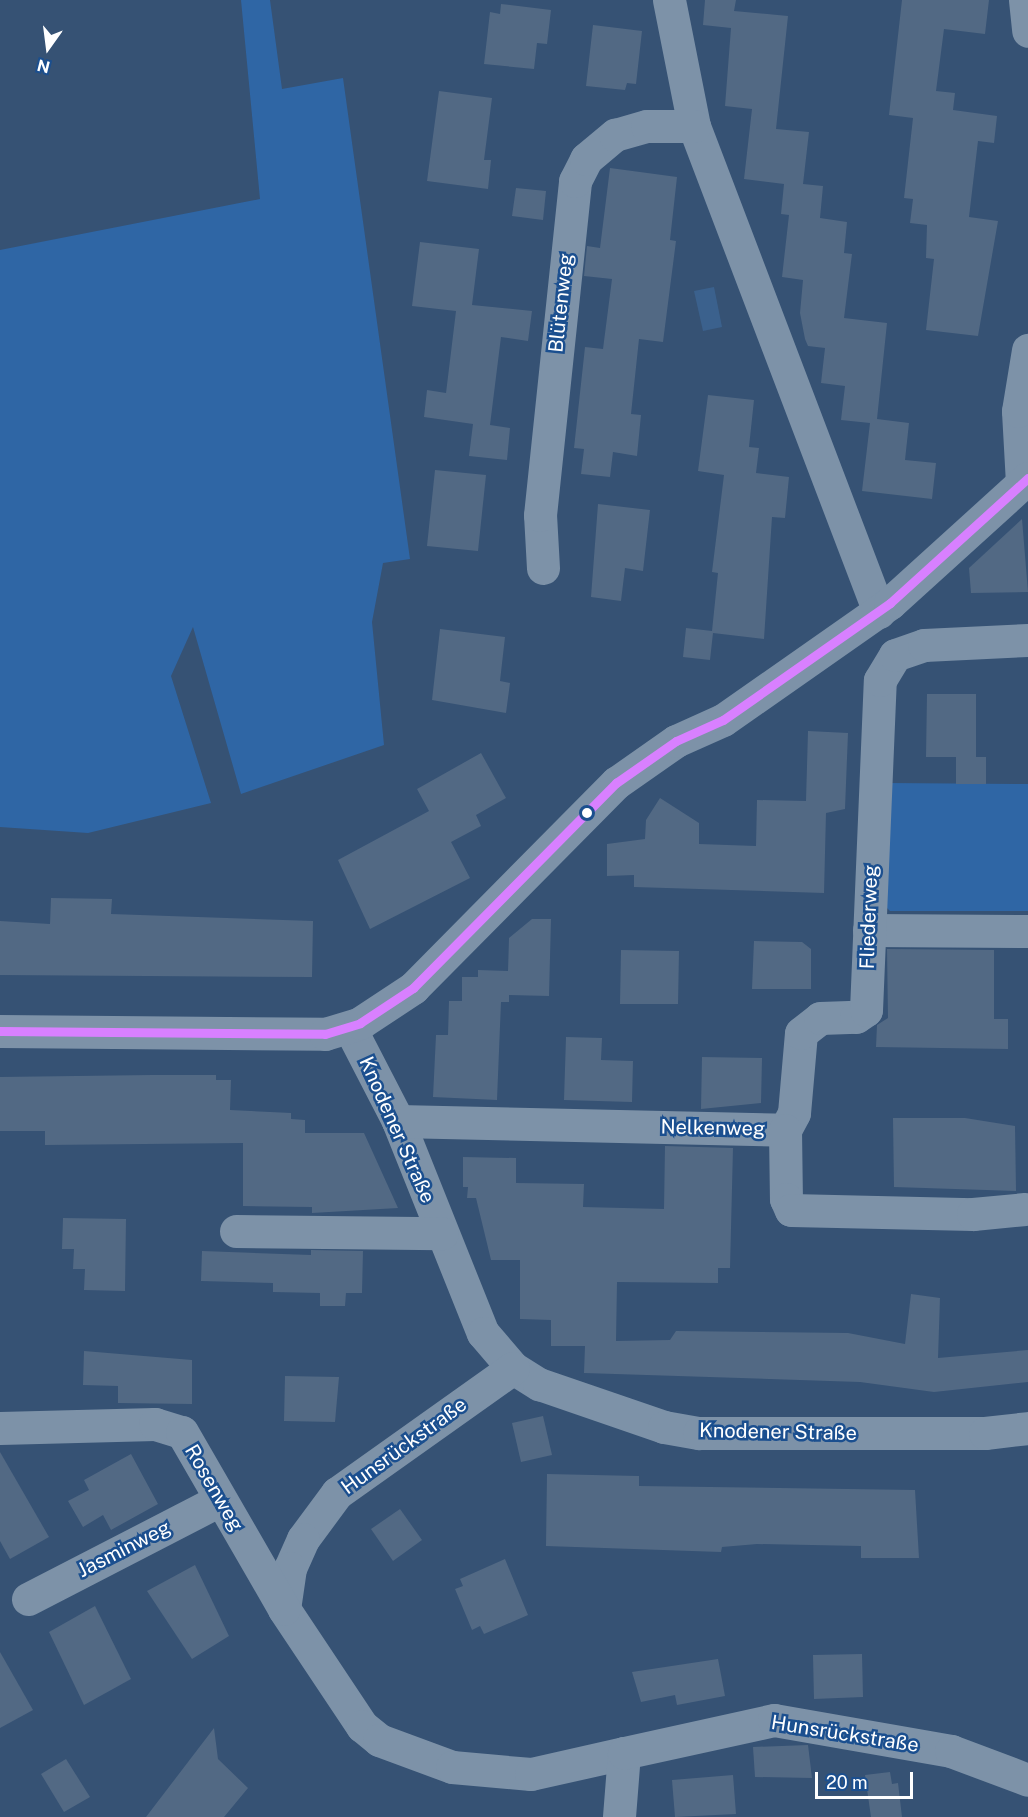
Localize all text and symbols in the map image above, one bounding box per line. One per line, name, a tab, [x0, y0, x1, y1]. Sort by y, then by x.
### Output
north arrow	[18, 18, 78, 78]
text: N	[35, 55, 52, 77]
street label: Blütenweg	[544, 252, 578, 354]
unlabelled marker	[581, 807, 593, 819]
street label: Fliederweg	[855, 864, 883, 970]
street label: Knodener Straße	[354, 1053, 440, 1207]
street label: Nelkenweg	[660, 1115, 766, 1141]
street label: Hunsrückstraße	[337, 1392, 471, 1500]
street label: Knodener Straße	[699, 1419, 857, 1445]
street label: Rosenweg	[180, 1440, 248, 1536]
street label: Jasminweg	[73, 1515, 175, 1583]
street label: Hunsrückstraße	[769, 1710, 921, 1758]
scale bar	[818, 1760, 916, 1798]
text: 20 m	[826, 1772, 868, 1793]

